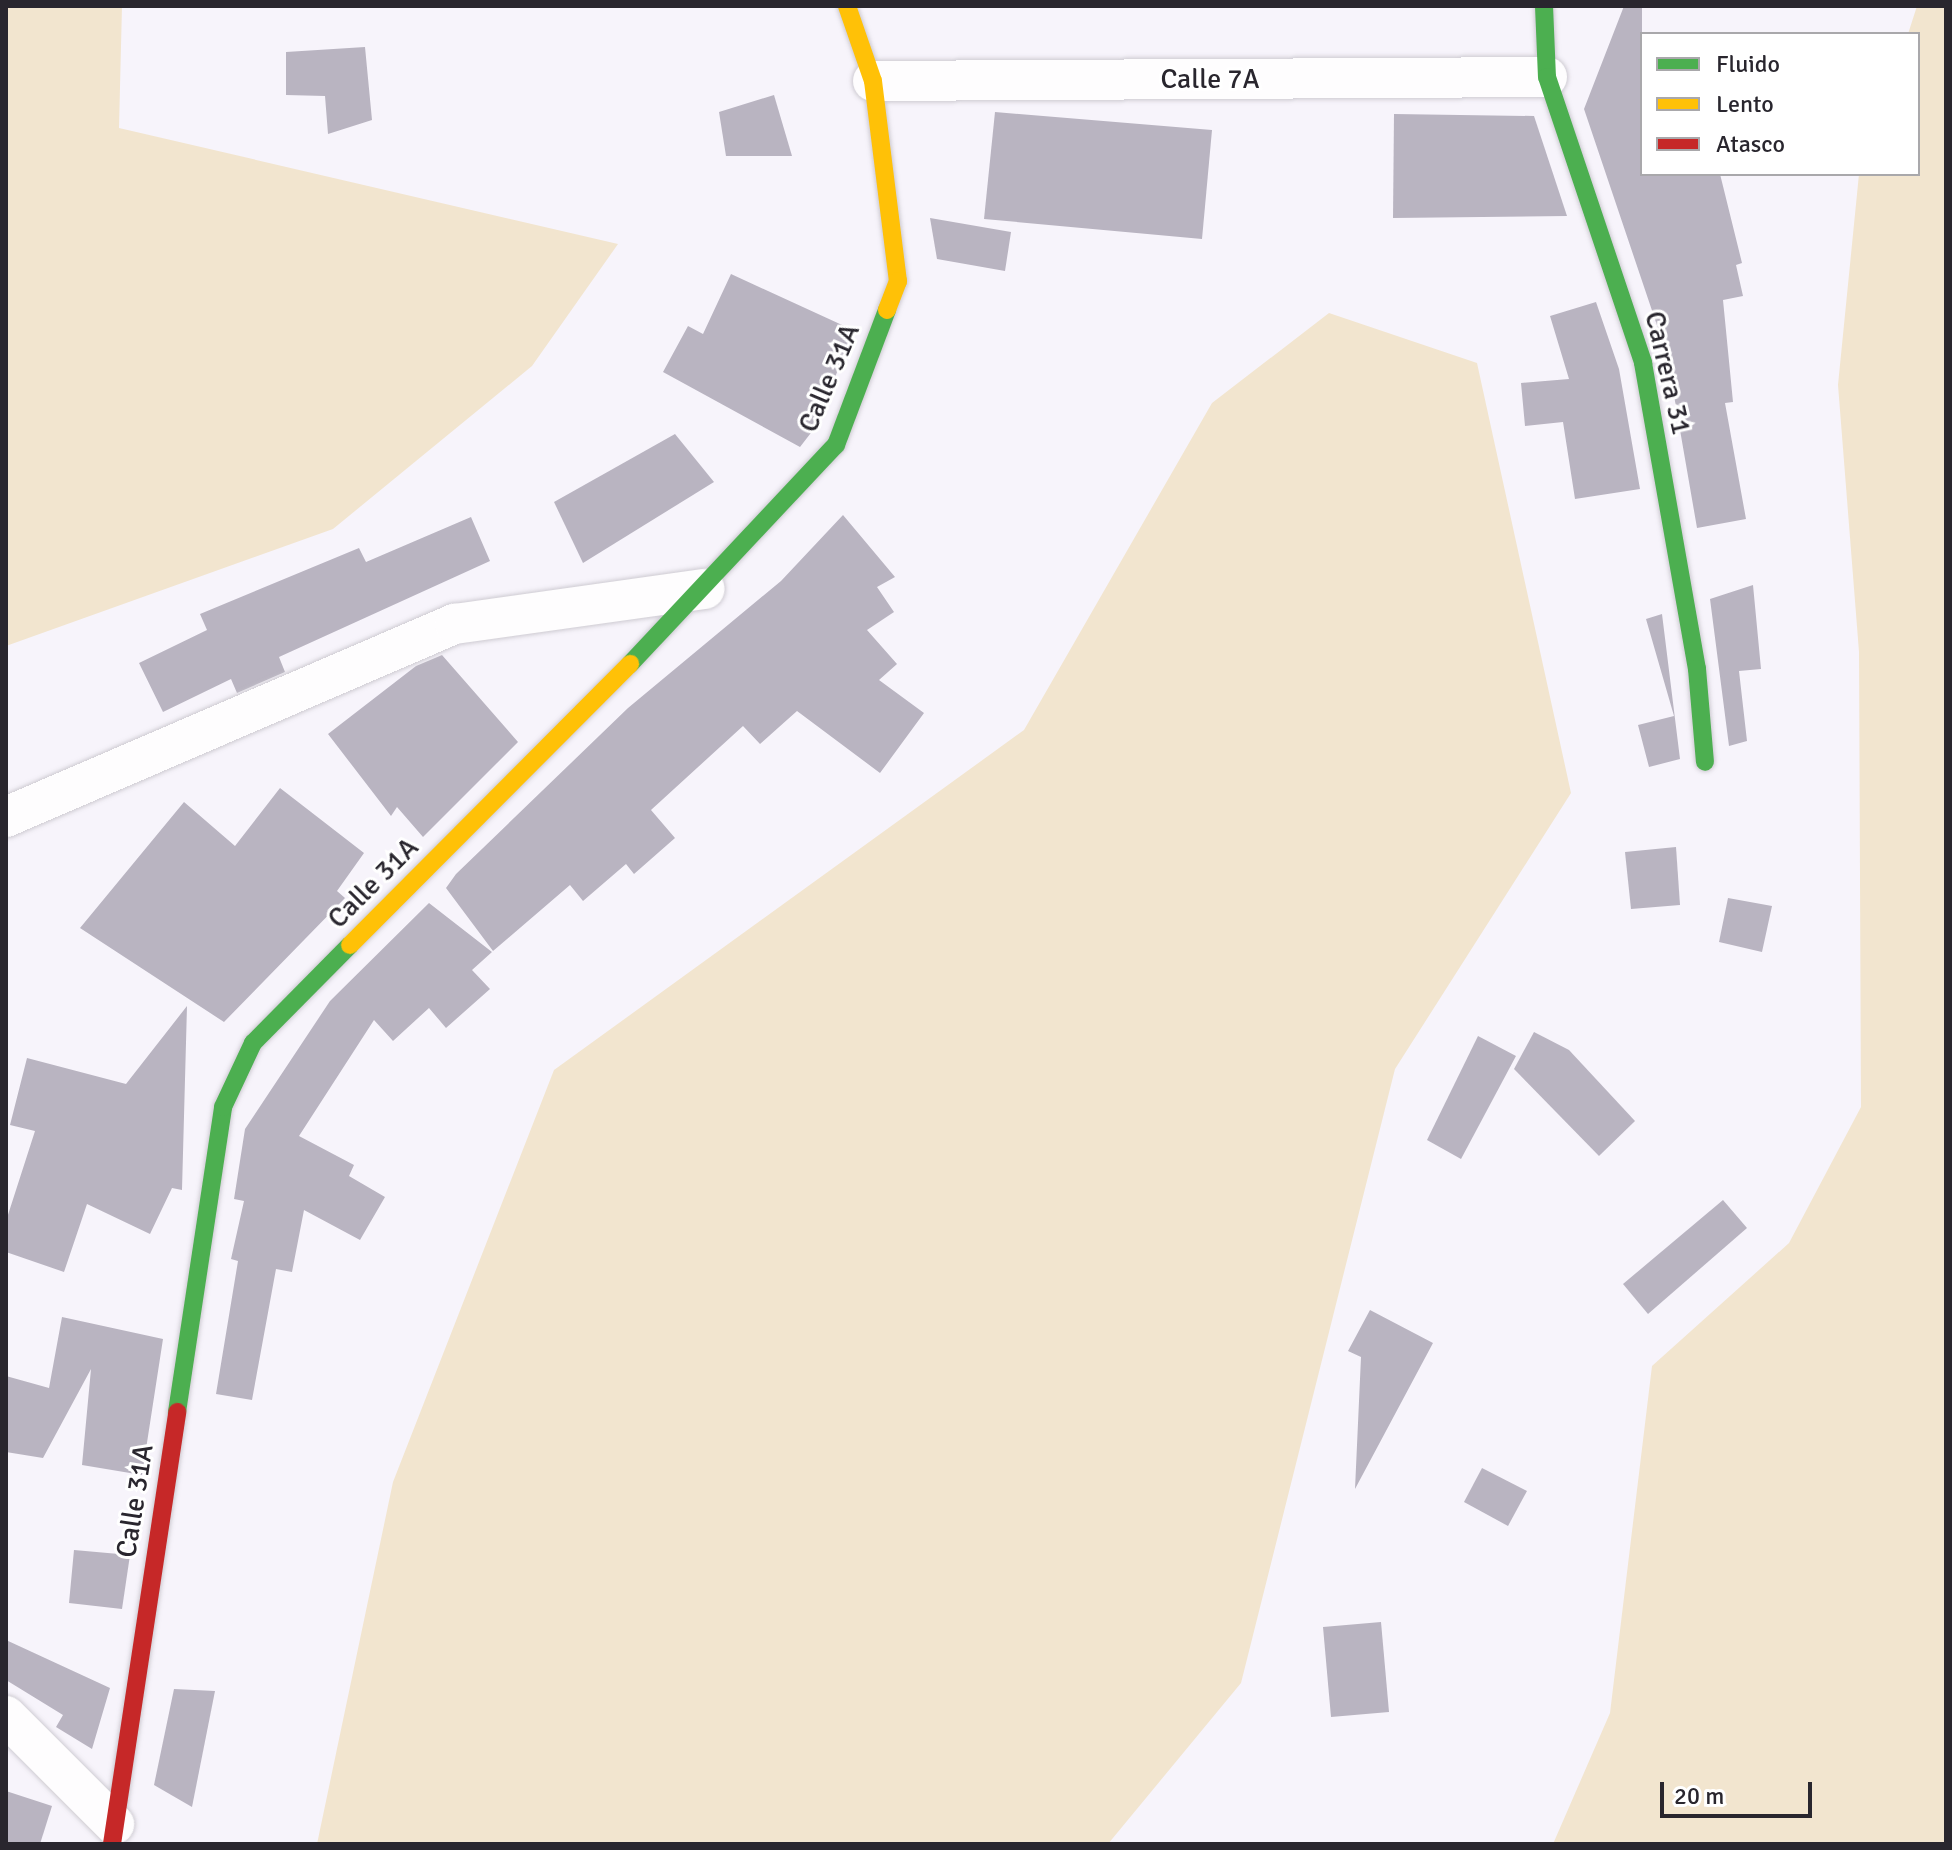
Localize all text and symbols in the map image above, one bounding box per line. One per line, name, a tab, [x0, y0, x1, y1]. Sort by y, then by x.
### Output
legend	[1640, 32, 1920, 176]
text: Fluido	[1716, 49, 1780, 79]
street label: Calle 7A	[1160, 62, 1260, 96]
text: Lento	[1716, 89, 1774, 119]
text: Atasco	[1716, 129, 1785, 159]
street label: Carrera 31	[1637, 308, 1699, 438]
street label: Calle 31A	[791, 319, 867, 437]
street label: Calle 31A	[321, 831, 425, 935]
street label: Calle 31A	[109, 1442, 161, 1560]
scale bar	[1664, 1766, 1816, 1816]
text: 20 m	[1674, 1781, 1724, 1811]

